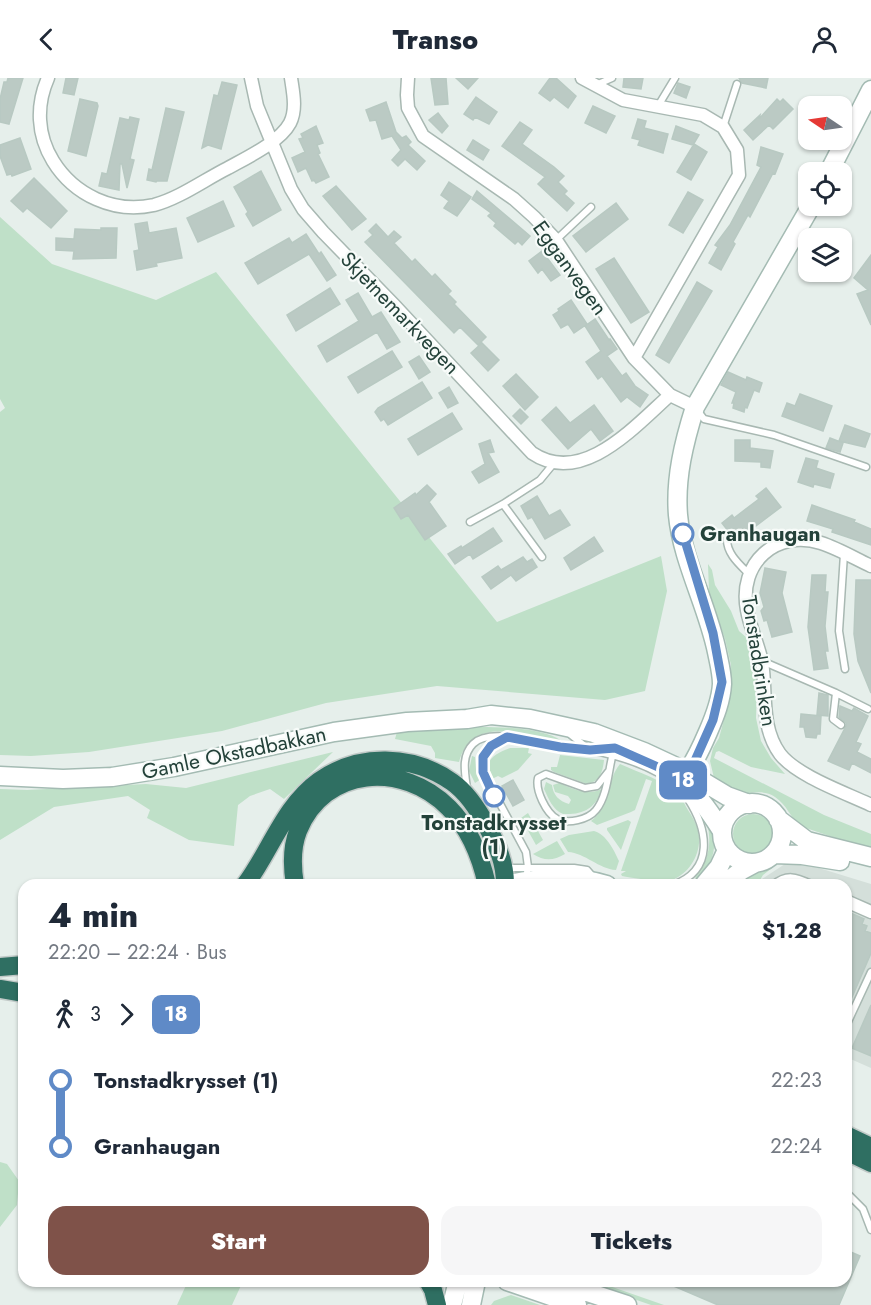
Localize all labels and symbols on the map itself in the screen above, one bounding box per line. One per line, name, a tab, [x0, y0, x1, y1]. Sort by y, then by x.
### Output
north arrow	[798, 96, 852, 150]
street label: Egganvegen	[526, 215, 614, 321]
street label: Skjetnemarkvegen	[333, 245, 467, 381]
place label: Granhaugan	[700, 519, 821, 549]
marker: Granhaugan	[672, 523, 694, 545]
street label: Tonstadbrinken	[734, 593, 784, 729]
street label: Gamle Okstadbakkan	[139, 719, 329, 787]
line badge: 18	[656, 760, 710, 800]
marker: Tonstadkrysset (1)	[483, 785, 505, 807]
place label: Tonstadkrysset (1)	[422, 808, 567, 862]

